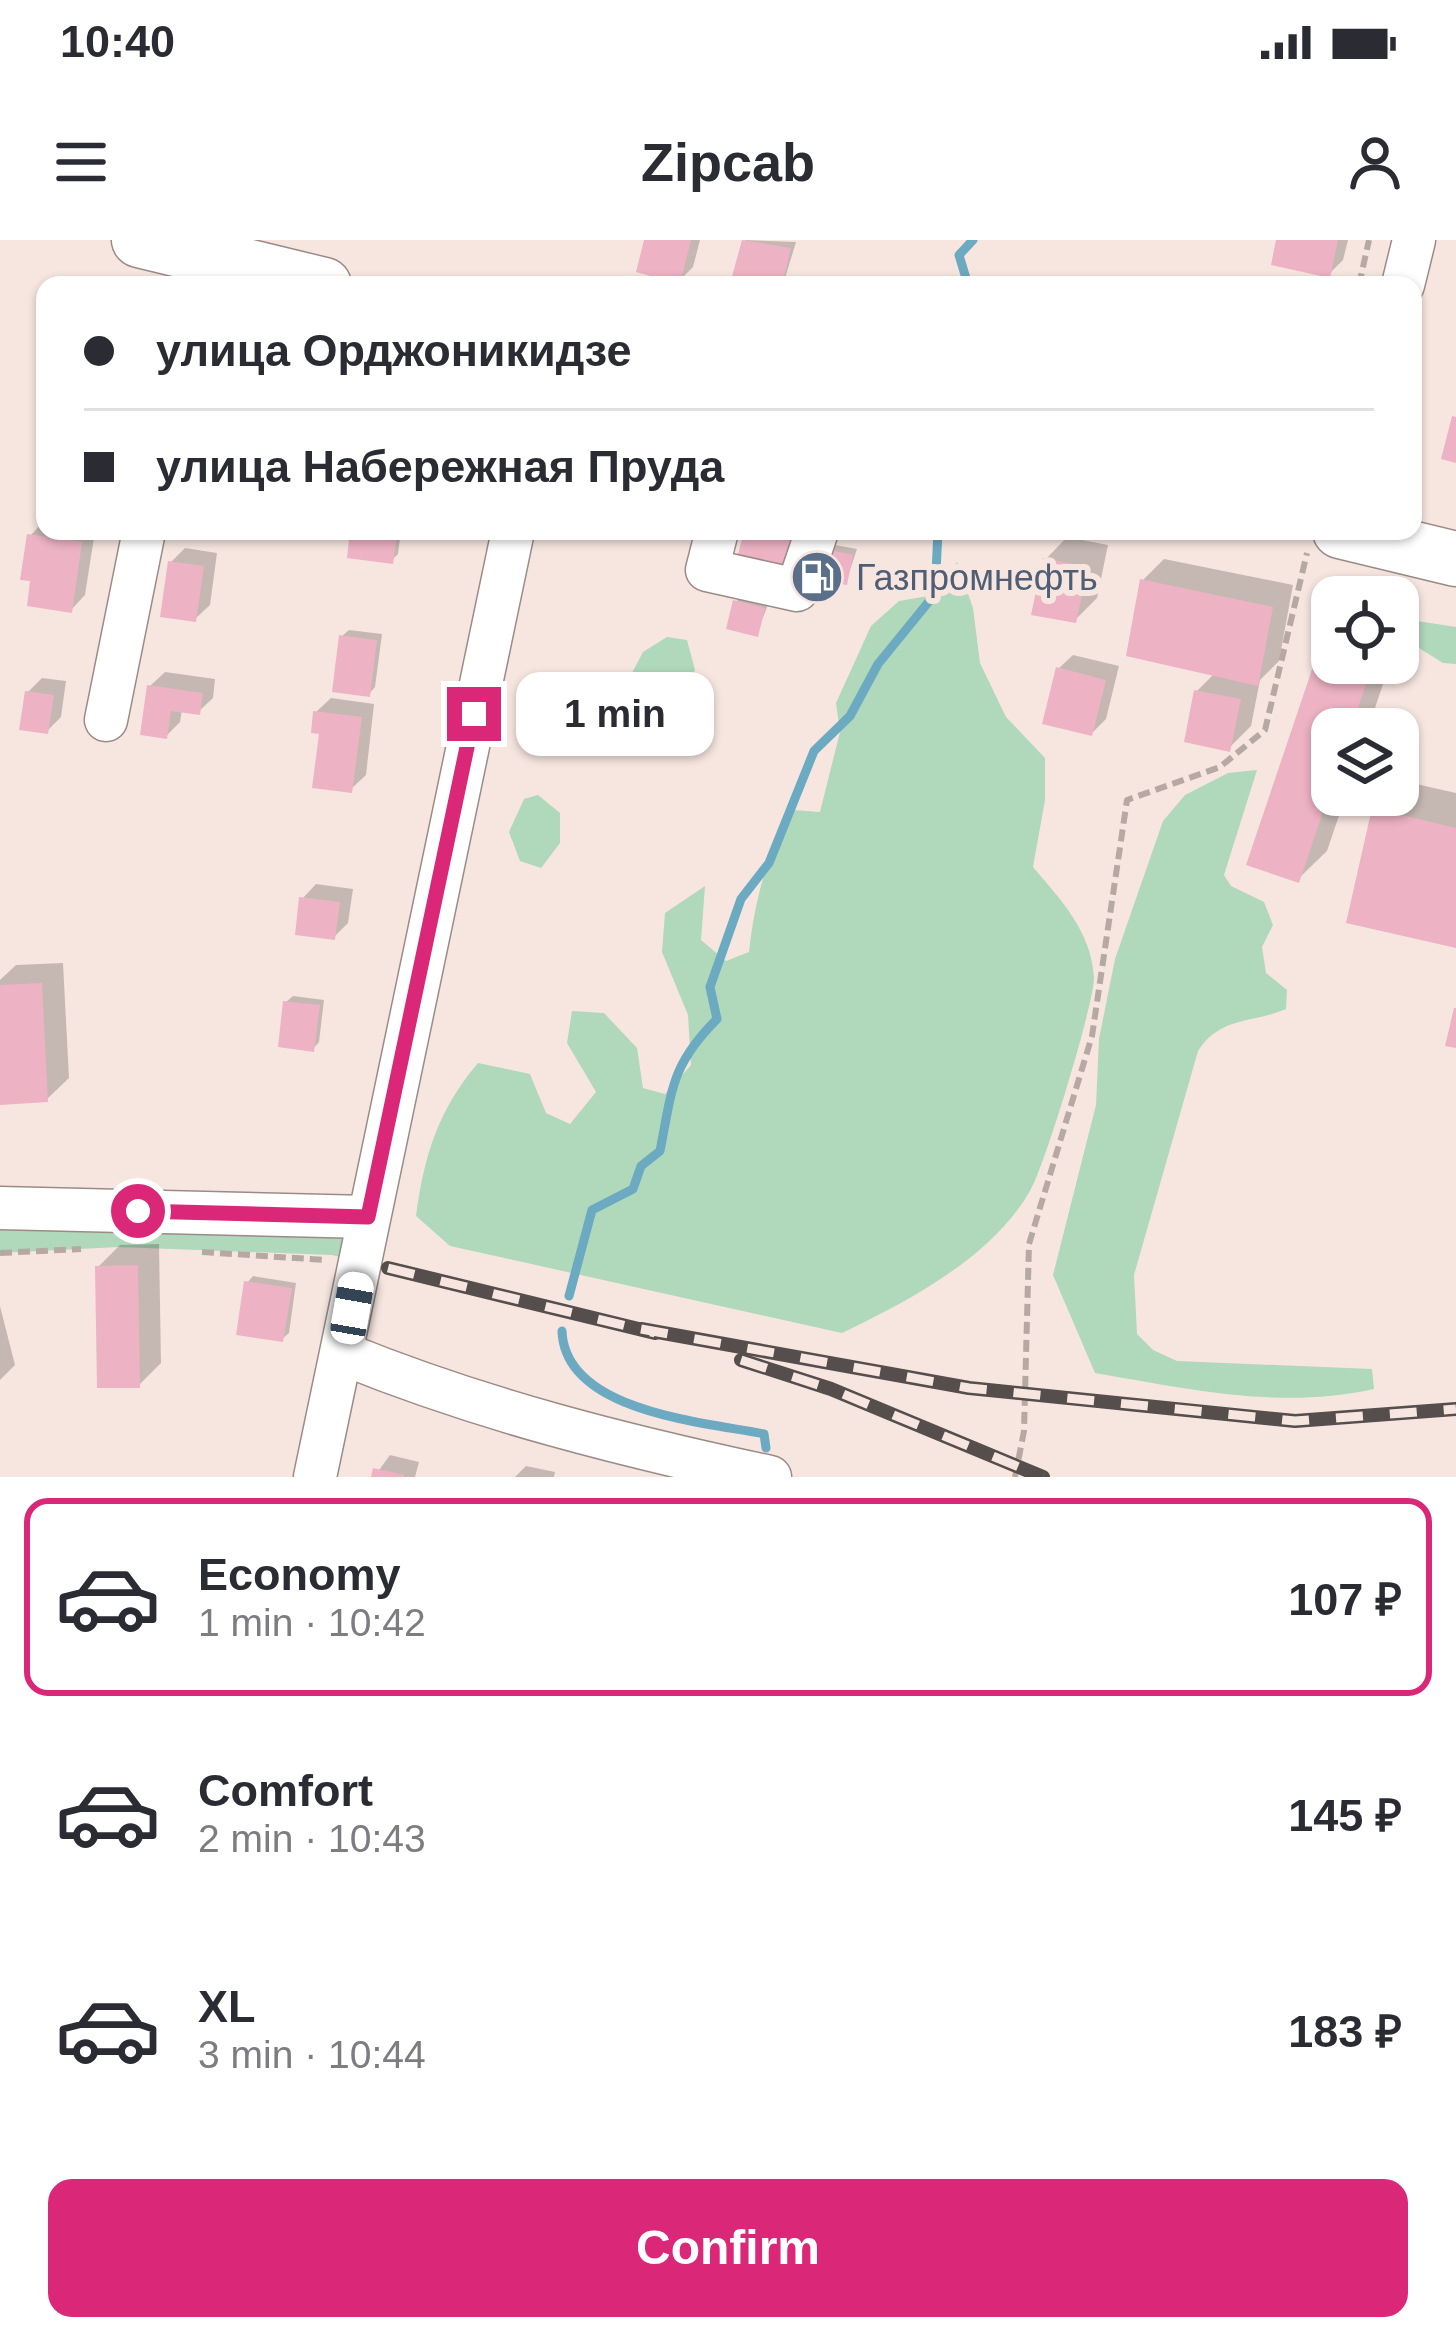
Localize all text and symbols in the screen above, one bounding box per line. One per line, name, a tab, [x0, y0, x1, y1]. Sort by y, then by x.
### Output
text: 10:40	[60, 16, 175, 67]
icon: menu	[48, 129, 114, 195]
icon: person	[1342, 129, 1408, 195]
text: Zipcab	[641, 132, 815, 192]
text: улица Орджоникидзе	[156, 325, 632, 376]
text: улица Набережная Пруда	[156, 441, 724, 492]
fuel station icon: Газпромнефть	[789, 549, 845, 605]
place label: Газпромнефть	[856, 557, 1098, 598]
map controls	[1311, 576, 1419, 816]
button: locate	[1311, 576, 1419, 684]
callout: 1 min	[516, 672, 714, 756]
route end	[447, 687, 501, 741]
text: 1 min	[564, 692, 666, 735]
button: layers	[1311, 708, 1419, 816]
route start	[111, 1184, 165, 1238]
car	[328, 1269, 376, 1347]
icon: car	[54, 1543, 162, 1651]
text: Economy	[198, 1549, 401, 1600]
text: 107 ₽	[1288, 1574, 1402, 1625]
text: 1 min · 10:42	[198, 1601, 426, 1644]
icon: car	[54, 1759, 162, 1867]
text: Comfort	[198, 1765, 373, 1816]
text: 145 ₽	[1288, 1790, 1402, 1841]
text: 2 min · 10:43	[198, 1817, 426, 1860]
icon: car	[54, 1975, 162, 2083]
text: XL	[198, 1981, 256, 2032]
text: 183 ₽	[1288, 2006, 1402, 2057]
text: 3 min · 10:44	[198, 2033, 426, 2076]
button: Confirm	[48, 2179, 1408, 2317]

